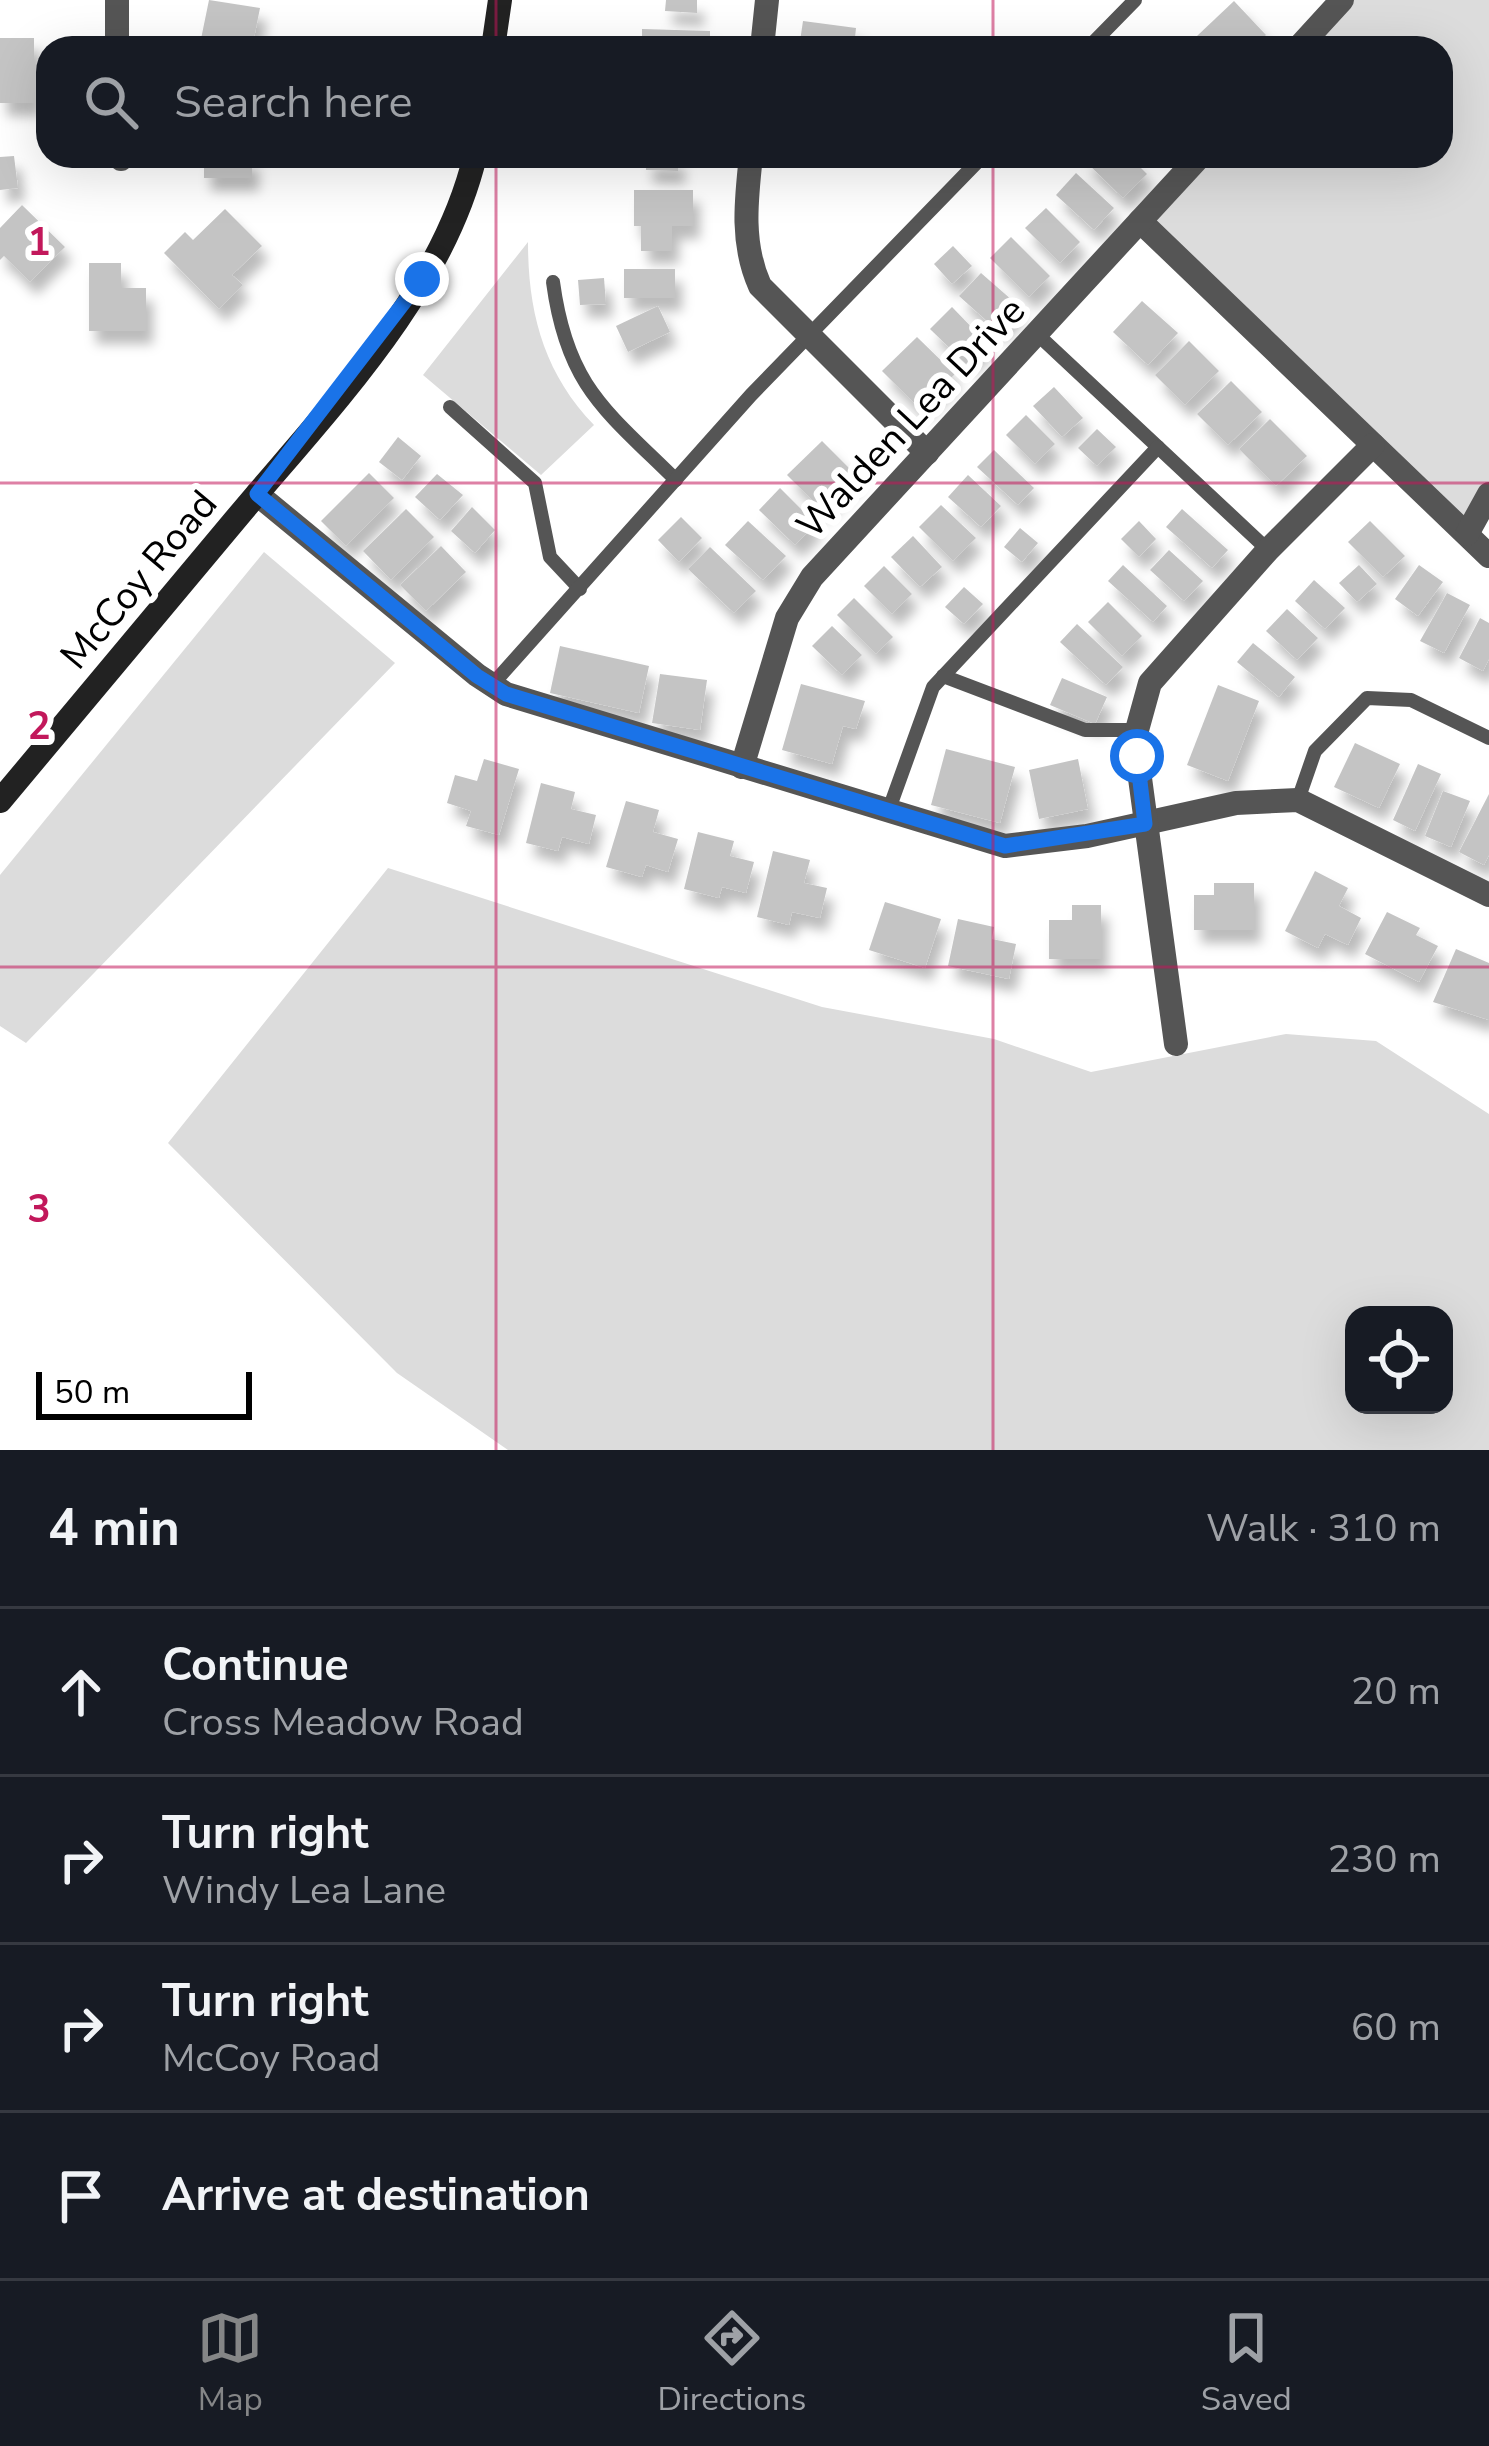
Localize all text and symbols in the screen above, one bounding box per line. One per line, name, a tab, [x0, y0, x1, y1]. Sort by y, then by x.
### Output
search box	[36, 36, 1453, 168]
icon: search	[78, 69, 144, 135]
text: Search here	[174, 72, 413, 133]
text: 1	[27, 216, 51, 269]
route end	[395, 252, 449, 306]
street label: Walden Lea Drive	[785, 285, 1037, 551]
street label: McCoy Road	[49, 479, 230, 681]
text: 2	[27, 700, 51, 753]
route start	[1110, 729, 1164, 783]
text: 3	[27, 1183, 51, 1236]
map controls	[1345, 1306, 1453, 1414]
button: locate	[1345, 1306, 1453, 1414]
scale bar	[36, 1366, 252, 1419]
text: 50 m	[54, 1370, 130, 1415]
text: 4 min	[48, 1493, 180, 1563]
text: Walk · 310 m	[1206, 1502, 1441, 1555]
text: Continue	[162, 1635, 349, 1696]
icon: ahead	[48, 1659, 114, 1725]
text: 20 m	[1351, 1665, 1441, 1718]
text: Cross Meadow Road	[162, 1696, 524, 1749]
text: Turn right	[162, 1803, 369, 1864]
icon: right	[48, 1827, 114, 1893]
text: 230 m	[1327, 1833, 1441, 1886]
text: Windy Lea Lane	[162, 1864, 446, 1917]
text: Turn right	[162, 1971, 369, 2032]
icon: right	[48, 1995, 114, 2061]
text: 60 m	[1351, 2001, 1441, 2054]
text: McCoy Road	[162, 2032, 381, 2085]
icon: arrive	[48, 2163, 114, 2229]
text: Arrive at destination	[162, 2165, 590, 2226]
tab: Map	[197, 2305, 263, 2422]
tab: Directions	[658, 2305, 806, 2422]
tab: Saved	[1201, 2305, 1292, 2422]

